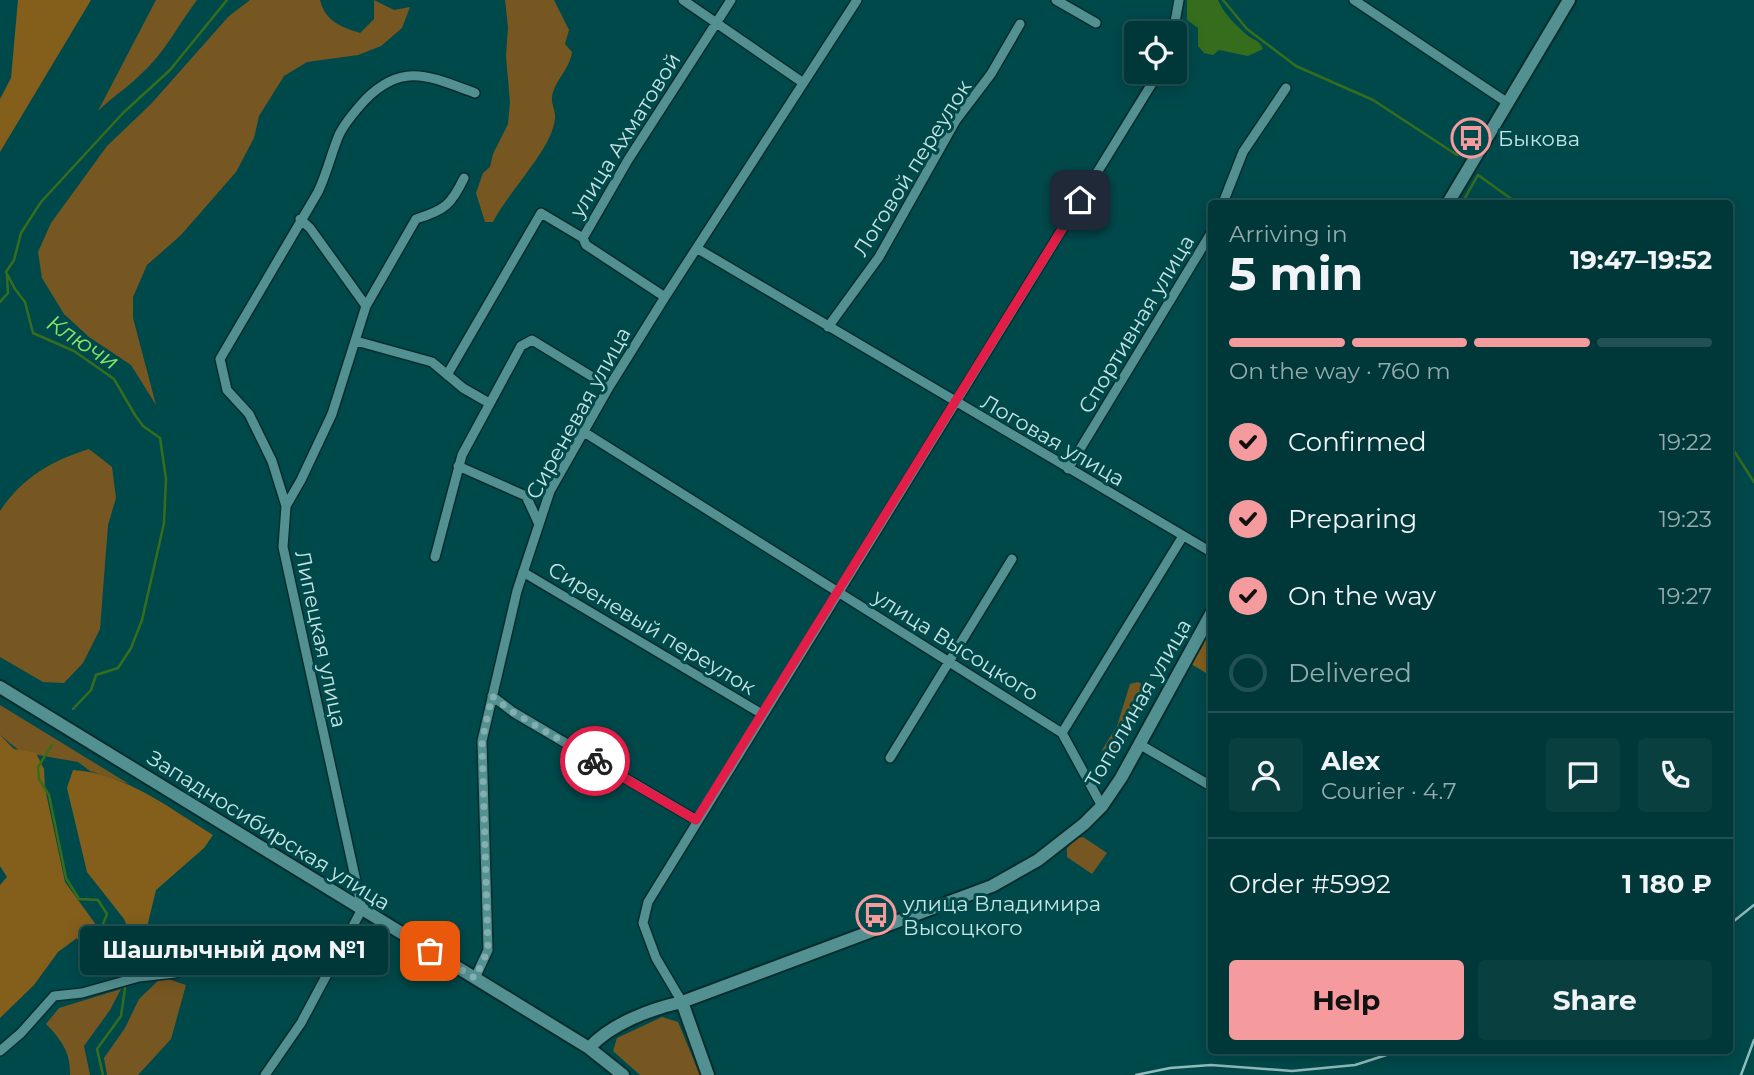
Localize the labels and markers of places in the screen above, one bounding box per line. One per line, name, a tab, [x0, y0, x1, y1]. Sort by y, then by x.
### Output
bus stop icon: Быкова	[1450, 117, 1492, 159]
place label: Быкова	[1498, 126, 1580, 151]
pin	[1050, 170, 1110, 230]
place label: улица Владимира Высоцкого	[902, 891, 1101, 940]
bus stop icon: улица Владимира Высоцкого	[855, 894, 897, 936]
pin	[400, 921, 460, 981]
callout: Шашлычный дом №1	[80, 926, 388, 976]

